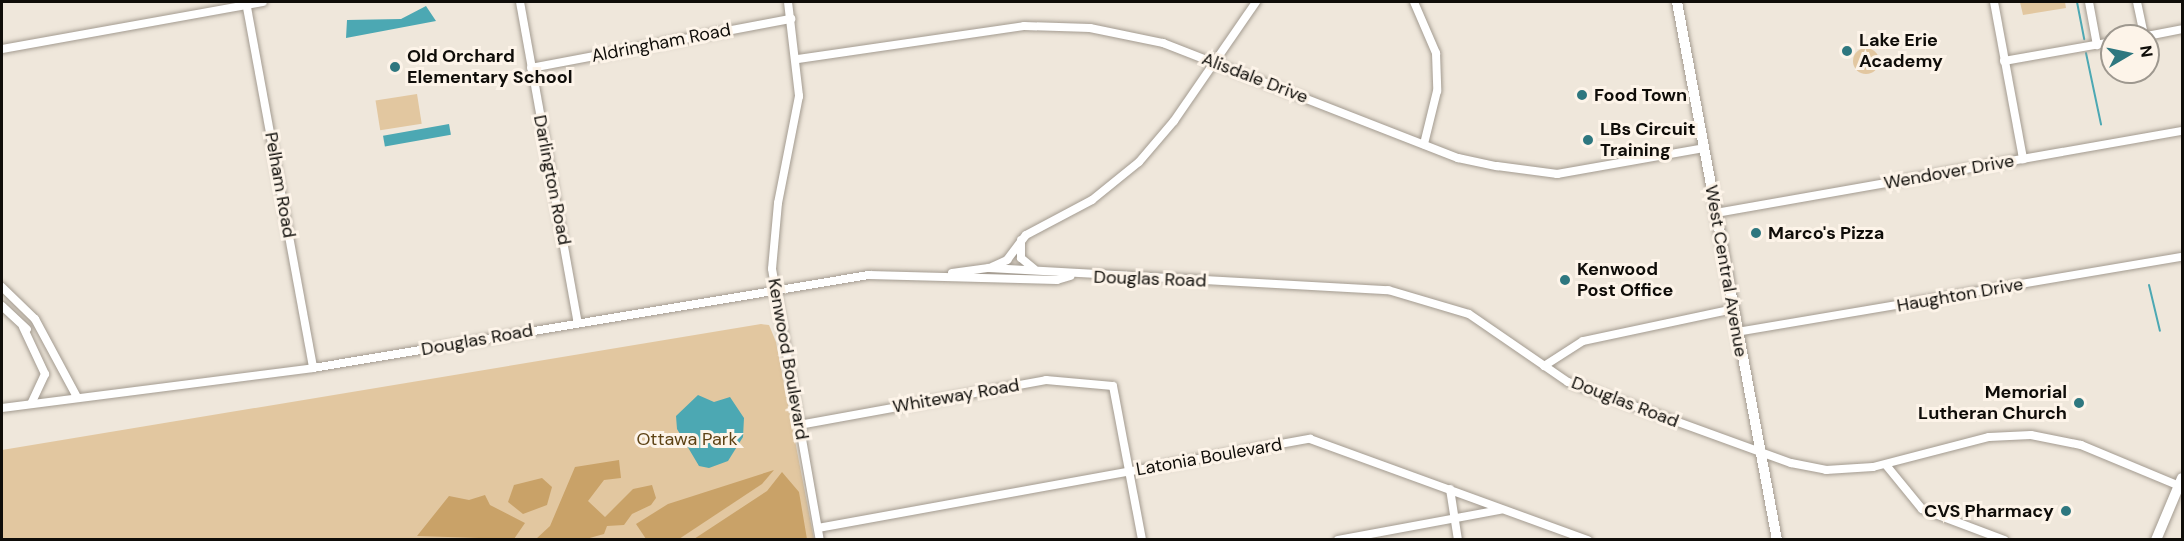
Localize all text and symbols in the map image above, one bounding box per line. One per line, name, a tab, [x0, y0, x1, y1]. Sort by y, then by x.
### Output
street label: Aldringham Road	[589, 19, 733, 67]
north arrow	[2100, 24, 2160, 84]
place label: Lake Erie Academy	[1859, 30, 1943, 72]
marker: Lake Erie Academy	[1840, 44, 1854, 58]
text: N	[2135, 44, 2158, 59]
place label: Old Orchard Elementary School	[407, 46, 573, 88]
street label: Alisdale Drive	[1199, 48, 1311, 108]
marker: Old Orchard Elementary School	[388, 60, 402, 74]
place label: Food Town	[1594, 84, 1687, 106]
marker: Food Town	[1575, 88, 1589, 102]
street label: Darlington Road	[529, 113, 575, 247]
place label: LBs Circuit Training	[1600, 119, 1696, 162]
street label: Pelham Road	[260, 130, 300, 240]
marker: LBs Circuit Training	[1581, 133, 1595, 147]
street label: Wendover Drive	[1882, 150, 2016, 194]
street label: West Central Avenue	[1700, 183, 1752, 359]
place label: Marco's Pizza	[1768, 222, 1884, 244]
marker: Marco's Pizza	[1749, 226, 1763, 240]
place label: Kenwood Post Office	[1577, 259, 1673, 302]
street label: Douglas Road	[1093, 266, 1207, 292]
marker: Kenwood Post Office	[1558, 273, 1572, 287]
street label: Haughton Drive	[1895, 273, 2025, 317]
street label: Kenwood Boulevard	[763, 277, 813, 441]
street label: Douglas Road	[420, 320, 534, 360]
street label: Douglas Road	[1568, 372, 1682, 432]
street label: Whiteway Road	[891, 374, 1021, 418]
place label: Memorial Lutheran Church	[1918, 382, 2067, 424]
marker: Memorial Lutheran Church	[2072, 396, 2086, 410]
park label: Ottawa Park	[636, 428, 738, 450]
street label: Latonia Boulevard	[1134, 434, 1284, 480]
place label: CVS Pharmacy	[1924, 500, 2054, 522]
marker: CVS Pharmacy	[2059, 504, 2073, 518]

